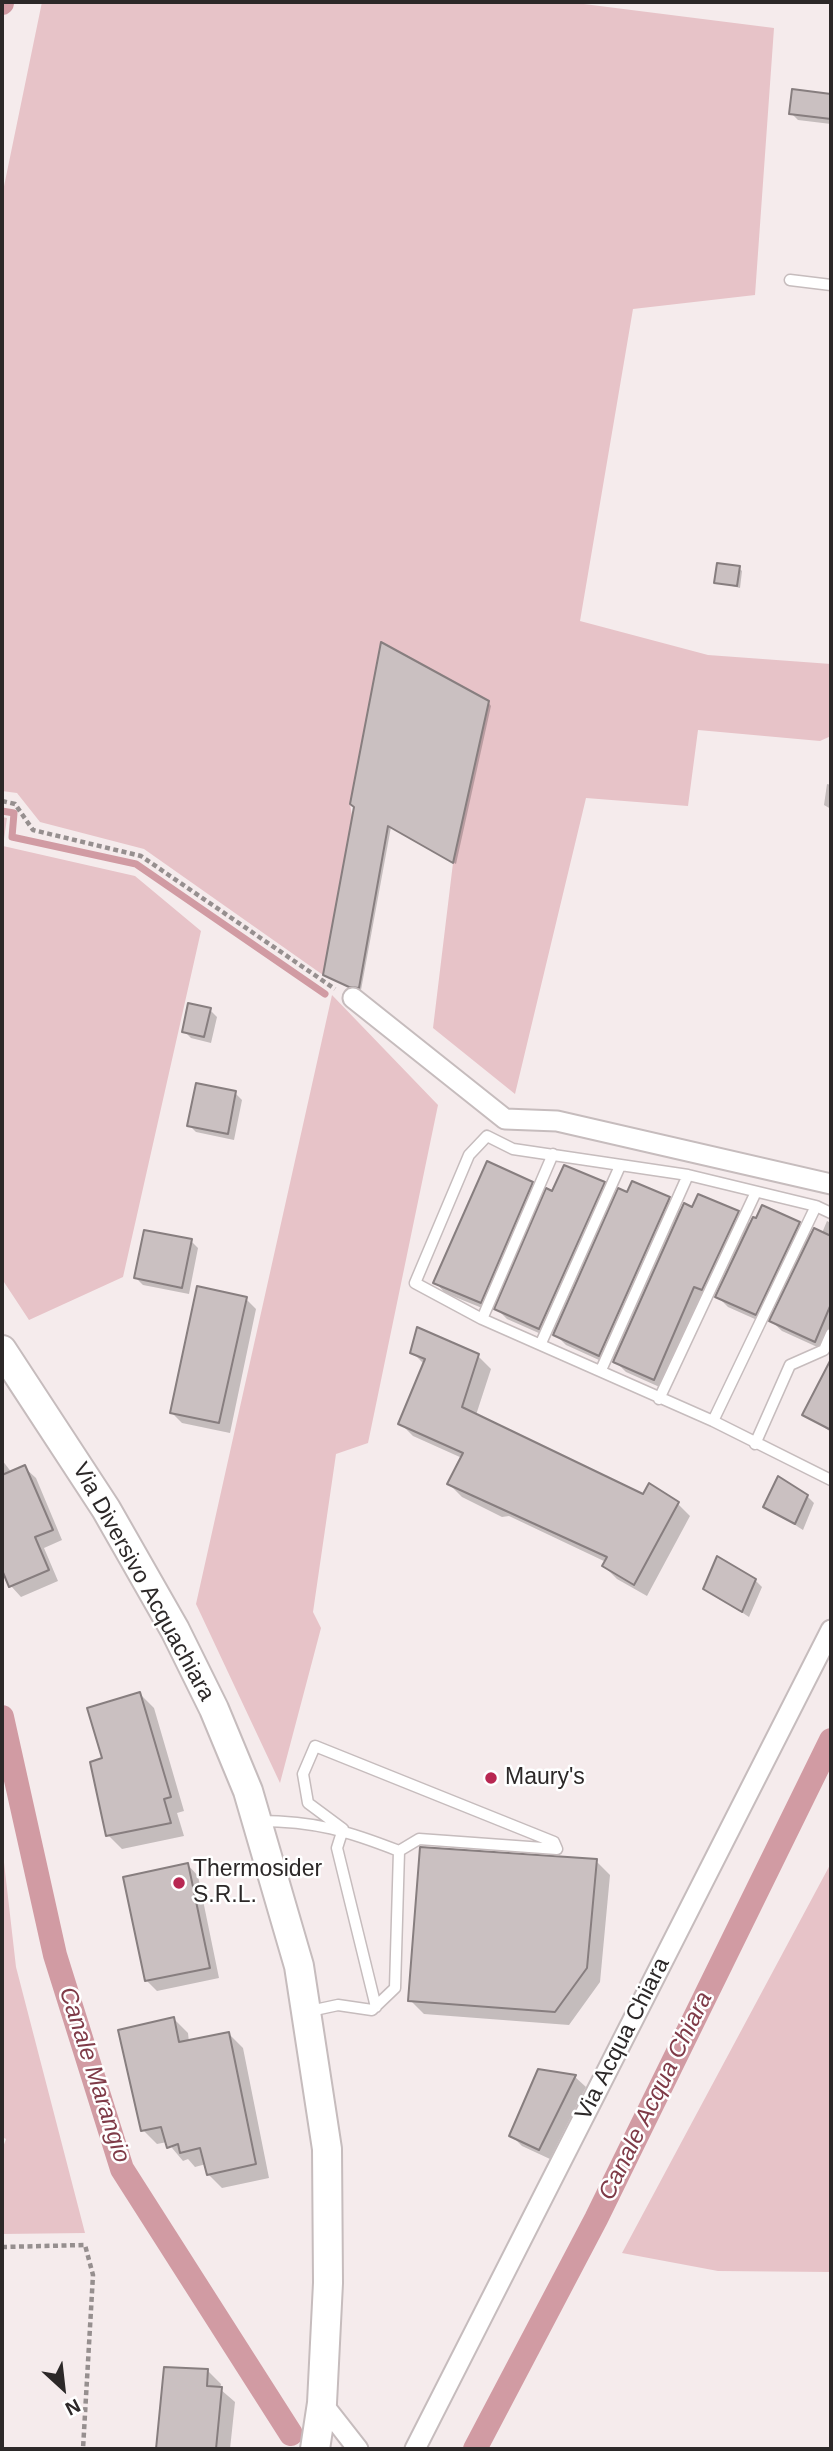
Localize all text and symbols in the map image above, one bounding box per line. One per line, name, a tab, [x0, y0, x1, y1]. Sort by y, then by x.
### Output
street label: Via Diversivo Acquachiara	[66, 1458, 220, 1706]
place label: Maury's	[505, 1764, 585, 1792]
marker: Maury's	[483, 1770, 499, 1786]
place label: Thermosider S.R.L.	[193, 1856, 322, 1910]
marker: Thermosider S.R.L.	[171, 1875, 187, 1891]
street label: Via Acqua Chiara	[570, 1953, 676, 2125]
water label: Canale Marangio	[52, 1984, 136, 2166]
water label: Canale Acqua Chiara	[593, 1987, 719, 2205]
north arrow	[28, 2353, 98, 2423]
text: N	[62, 2395, 84, 2420]

